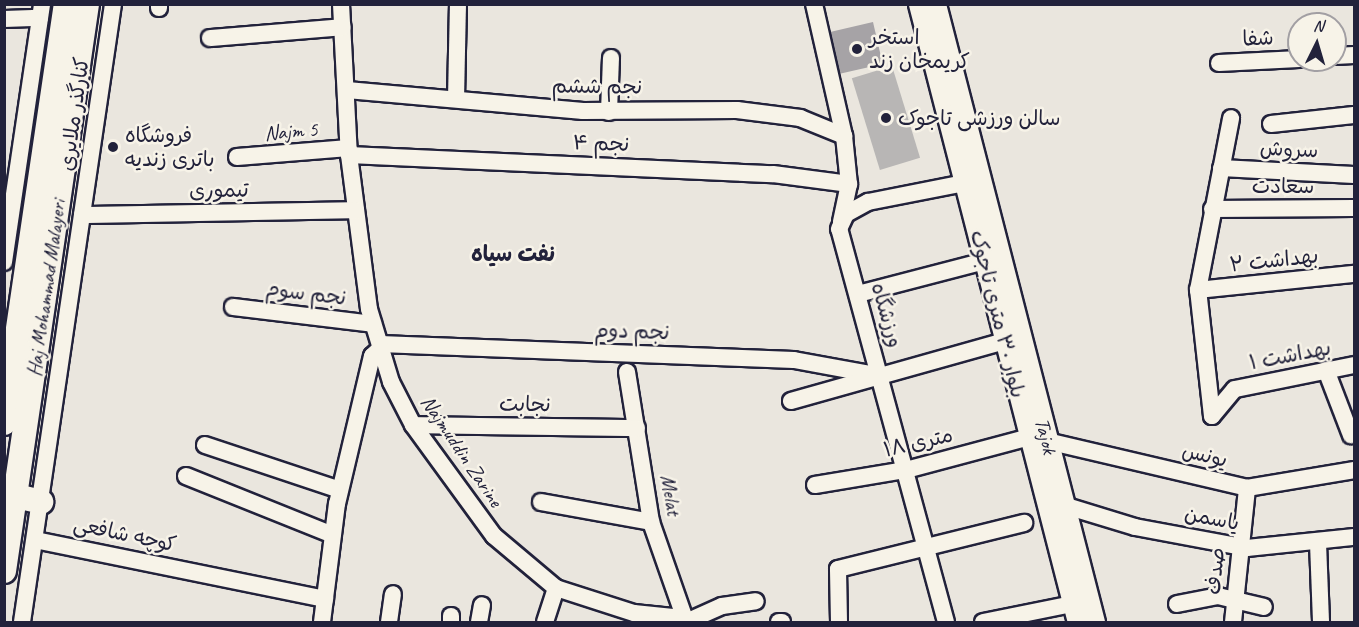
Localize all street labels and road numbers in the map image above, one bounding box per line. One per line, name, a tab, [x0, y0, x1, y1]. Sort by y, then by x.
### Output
street label: شفا	[1242, 25, 1274, 51]
street label: کنارگذر ملایری	[54, 56, 94, 172]
street label: نجم ششم	[551, 73, 643, 99]
street label: Najm 5	[263, 116, 319, 146]
street label: نجم ۴	[572, 129, 630, 157]
street label: سروش	[1259, 135, 1319, 163]
street label: سعادت	[1252, 173, 1314, 199]
street label: تیموری	[189, 177, 249, 203]
street label: Haj Mohammad Malayeri	[21, 197, 71, 379]
street label: بلوار ۳۰ متری تاجوک	[965, 228, 1031, 400]
street label: بهداشت ۲	[1228, 243, 1320, 277]
street label: نجم سوم	[264, 276, 348, 310]
street label: ورزشگاه	[866, 280, 908, 350]
street label: نجم دوم	[594, 317, 670, 345]
street label: بهداشت ۱	[1247, 335, 1333, 375]
street label: Najmuddin Zarine	[415, 390, 509, 512]
street label: نجابت	[499, 391, 551, 417]
street label: Tajok	[1029, 415, 1063, 457]
street label: ۱۸ متری	[881, 422, 955, 462]
street label: یونس	[1180, 438, 1230, 472]
street label: Melat	[655, 473, 687, 517]
street label: یاسمن	[1182, 500, 1242, 536]
street label: کوچه شافعی	[71, 511, 179, 557]
street label: صدف	[1200, 546, 1230, 596]

